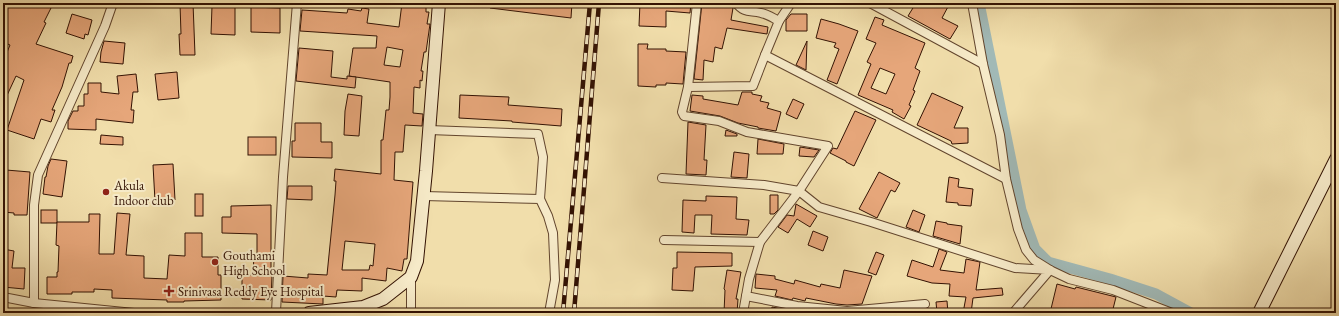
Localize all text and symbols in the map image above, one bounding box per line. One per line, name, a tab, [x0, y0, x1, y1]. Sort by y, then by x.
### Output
place label: Akula Indoor club	[113, 177, 174, 209]
marker: Akula Indoor club	[101, 187, 111, 197]
place label: Gouthami High School	[223, 247, 286, 279]
marker: Gouthami High School	[210, 257, 220, 267]
place label: Srinivasa Reddy Eye Hospital	[178, 283, 323, 300]
marker: Srinivasa Reddy Eye Hospital	[163, 285, 175, 297]

